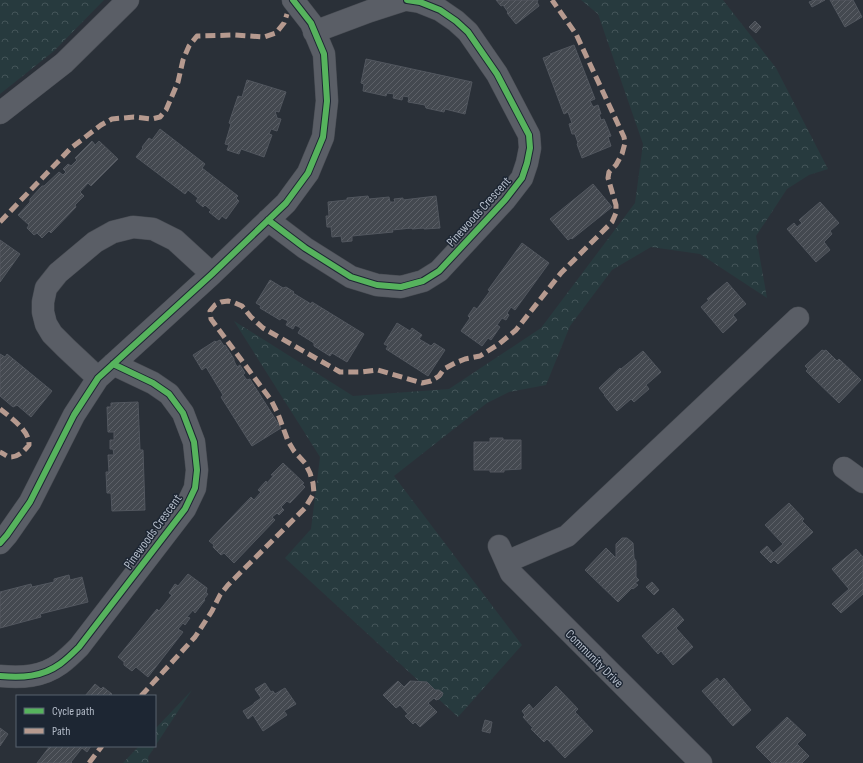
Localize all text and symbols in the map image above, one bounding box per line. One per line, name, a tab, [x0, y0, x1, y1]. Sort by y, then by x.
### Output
street label: Pinewoods Crescent	[443, 173, 514, 250]
street label: Pinewoods Crescent	[120, 491, 185, 572]
street label: Community Drive	[562, 626, 627, 691]
legend	[16, 695, 156, 747]
text: Cycle path	[52, 704, 94, 719]
text: Path	[52, 724, 70, 739]

